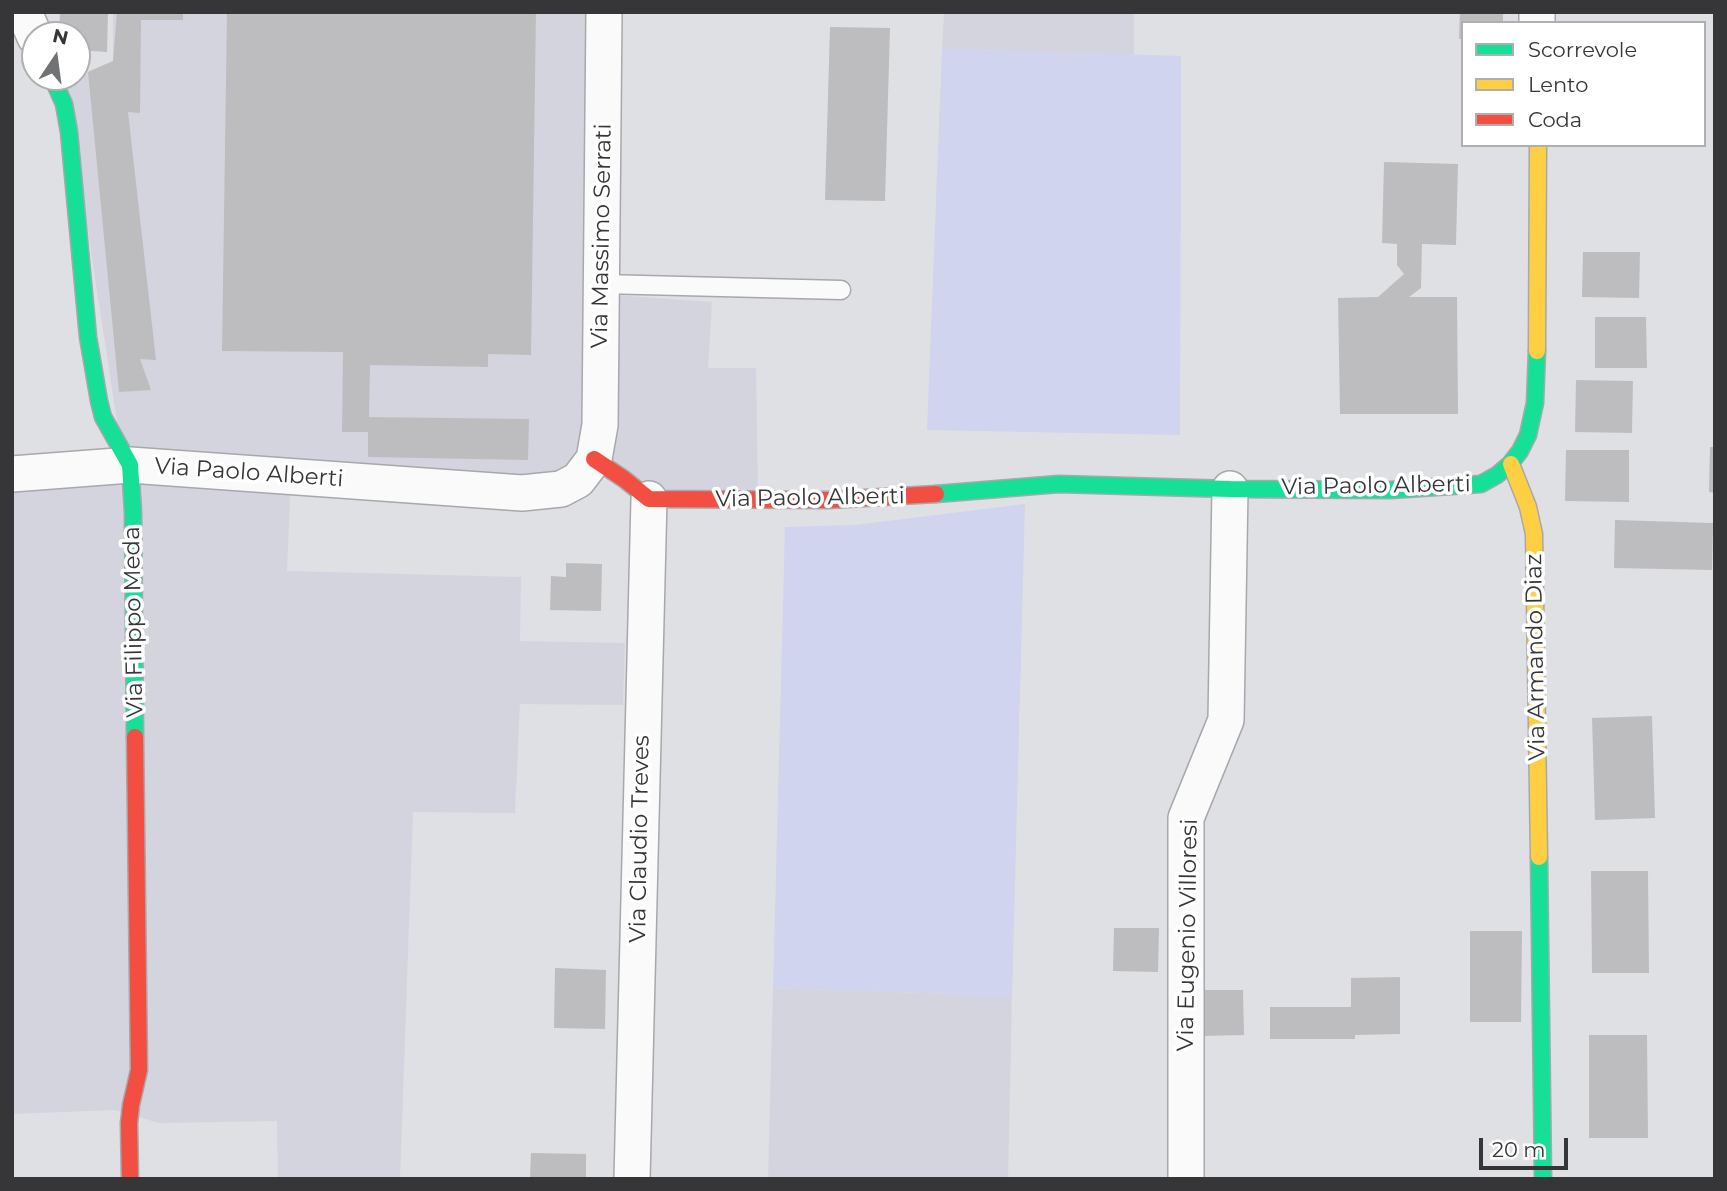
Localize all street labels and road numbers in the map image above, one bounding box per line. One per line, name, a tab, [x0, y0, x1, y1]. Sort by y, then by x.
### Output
street label: Via Massimo Serrati	[586, 123, 618, 349]
street label: Via Paolo Alberti	[154, 453, 344, 493]
street label: Via Paolo Alberti	[1281, 471, 1471, 501]
street label: Via Paolo Alberti	[715, 483, 905, 513]
street label: Via Filippo Meda	[119, 526, 149, 718]
street label: Via Armando Diaz	[1520, 553, 1552, 761]
street label: Via Claudio Treves	[624, 735, 656, 943]
street label: Via Eugenio Villoresi	[1172, 818, 1204, 1052]

